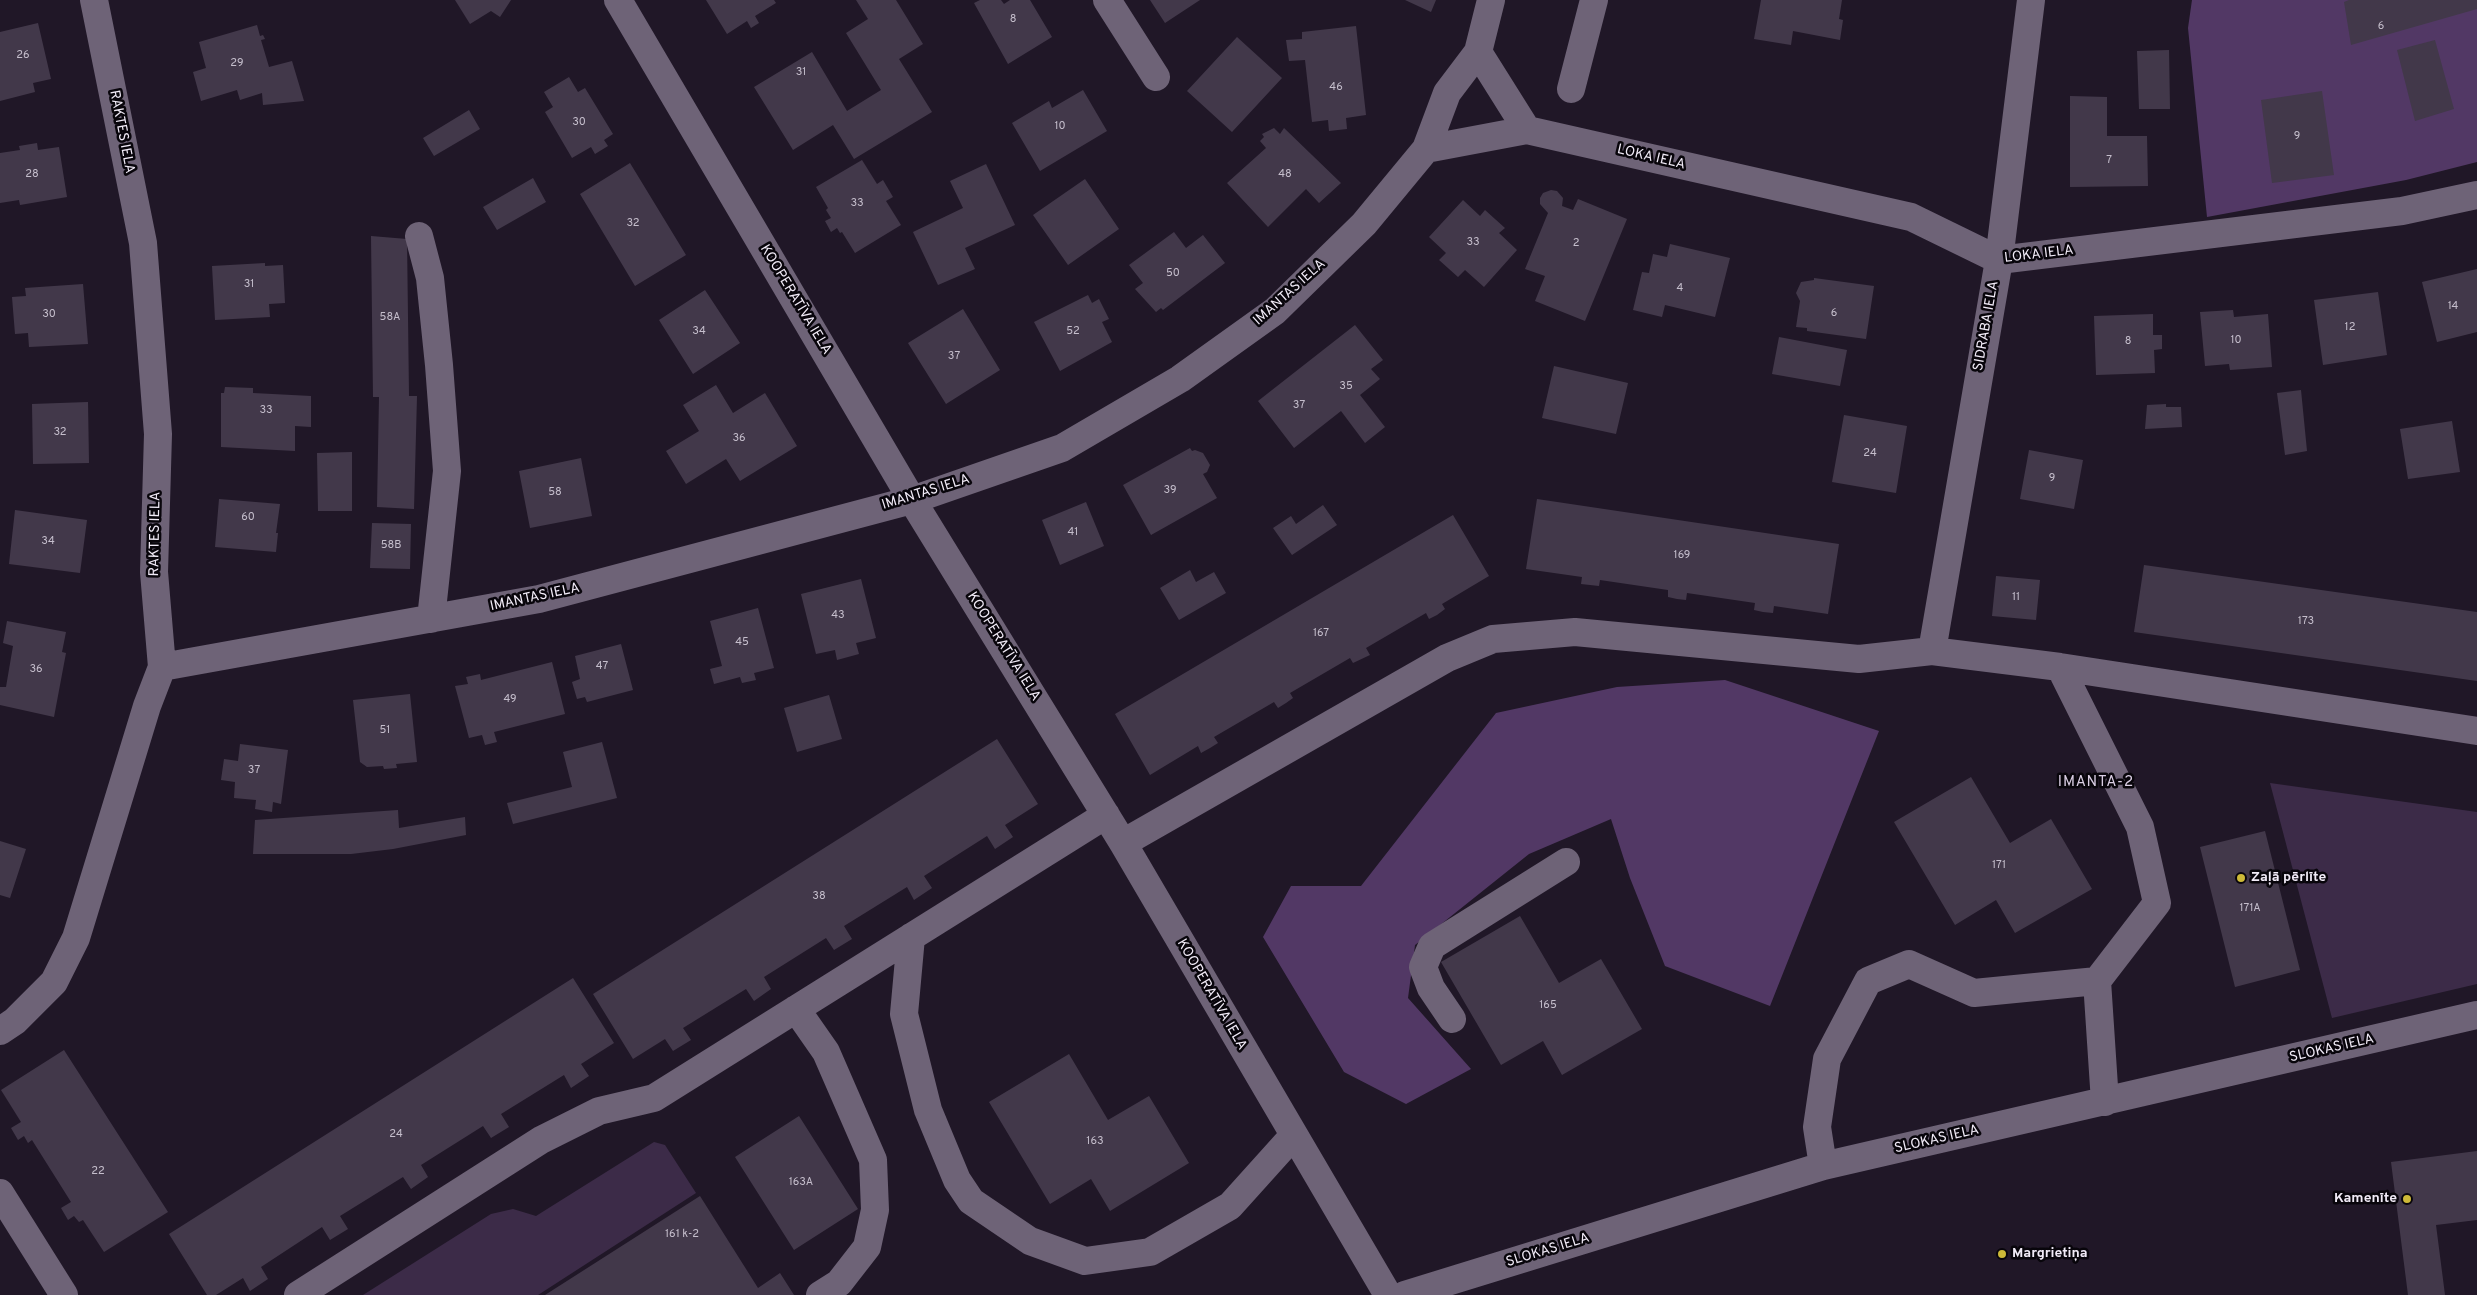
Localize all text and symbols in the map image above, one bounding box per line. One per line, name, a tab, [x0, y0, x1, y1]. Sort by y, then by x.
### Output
house number: 8	[1010, 13, 1016, 27]
house number: 6	[2378, 20, 2384, 34]
house number: 26	[16, 49, 30, 63]
house number: 29	[230, 57, 244, 71]
house number: 31	[796, 66, 806, 80]
house number: 46	[1329, 81, 1343, 95]
street label: RAKTES IELA	[105, 89, 137, 175]
house number: 30	[572, 116, 586, 130]
house number: 10	[1054, 120, 1066, 134]
house number: 9	[2294, 130, 2300, 144]
street label: LOKA IELA	[1615, 142, 1687, 174]
house number: 7	[2106, 154, 2112, 168]
house number: 28	[25, 168, 39, 182]
house number: 48	[1278, 168, 1292, 182]
house number: 33	[850, 197, 864, 211]
house number: 32	[626, 217, 640, 231]
house number: 33	[1466, 236, 1480, 250]
house number: 2	[1573, 237, 1579, 251]
street label: KOOPERATĪVA IELA	[755, 242, 835, 358]
street label: LOKA IELA	[2003, 242, 2075, 268]
street label: IMANTAS IELA	[1250, 256, 1330, 330]
house number: 50	[1166, 267, 1180, 281]
house number: 31	[244, 278, 254, 292]
street label: SIDRABA IELA	[1971, 280, 2003, 372]
house number: 4	[1677, 282, 1683, 296]
house number: 14	[2448, 300, 2458, 314]
house number: 6	[1831, 307, 1837, 321]
house number: 30	[42, 308, 56, 322]
house number: 58A	[380, 311, 400, 325]
house number: 12	[2345, 321, 2355, 335]
house number: 34	[692, 325, 706, 339]
house number: 52	[1066, 325, 1080, 339]
house number: 10	[2230, 334, 2242, 348]
house number: 8	[2125, 335, 2131, 349]
house number: 37	[948, 350, 960, 364]
house number: 35	[1339, 380, 1353, 394]
house number: 37	[1293, 399, 1305, 413]
house number: 33	[259, 404, 273, 418]
house number: 32	[53, 426, 67, 440]
house number: 36	[732, 432, 746, 446]
house number: 24	[1863, 447, 1877, 461]
street label: IMANTAS IELA	[880, 472, 972, 514]
house number: 9	[2049, 472, 2055, 486]
house number: 39	[1164, 484, 1176, 498]
house number: 58	[548, 486, 562, 500]
street label: RAKTES IELA	[147, 491, 165, 577]
house number: 60	[241, 511, 255, 525]
house number: 41	[1068, 526, 1078, 540]
house number: 34	[41, 535, 55, 549]
house number: 58B	[381, 539, 401, 553]
house number: 169	[1674, 549, 1690, 563]
street label: IMANTAS IELA	[489, 580, 581, 616]
street label: KOOPERATĪVA IELA	[963, 589, 1043, 705]
house number: 11	[2012, 591, 2020, 605]
house number: 43	[831, 609, 845, 623]
house number: 173	[2298, 615, 2314, 629]
house number: 167	[1313, 627, 1329, 641]
house number: 45	[735, 636, 749, 650]
house number: 47	[596, 660, 608, 674]
house number: 36	[29, 663, 43, 677]
house number: 49	[503, 693, 517, 707]
house number: 51	[380, 724, 390, 738]
house number: 37	[248, 764, 260, 778]
district label: IMANTA-2	[2057, 774, 2135, 792]
house number: 171	[1992, 859, 2006, 873]
place label: Zaļā pērlīte	[2251, 870, 2326, 886]
marker: Zaļā pērlīte	[2235, 872, 2247, 884]
house number: 38	[812, 890, 826, 904]
house number: 171A	[2239, 902, 2261, 916]
street label: KOOPERATĪVA IELA	[1172, 936, 1250, 1054]
house number: 165	[1539, 999, 1557, 1013]
street label: SLOKAS IELA	[2288, 1031, 2376, 1067]
street label: SLOKAS IELA	[1893, 1122, 1981, 1158]
house number: 24	[389, 1128, 403, 1142]
house number: 163	[1086, 1135, 1104, 1149]
house number: 22	[91, 1165, 105, 1179]
house number: 163A	[789, 1176, 813, 1190]
place label: Kamenīte	[2334, 1191, 2397, 1207]
marker: Kamenīte	[2401, 1193, 2413, 1205]
house number: 161 k-2	[665, 1228, 699, 1242]
street label: SLOKAS IELA	[1504, 1230, 1592, 1272]
place label: Margrietiņa	[2012, 1246, 2088, 1262]
marker: Margrietiņa	[1996, 1248, 2008, 1260]

